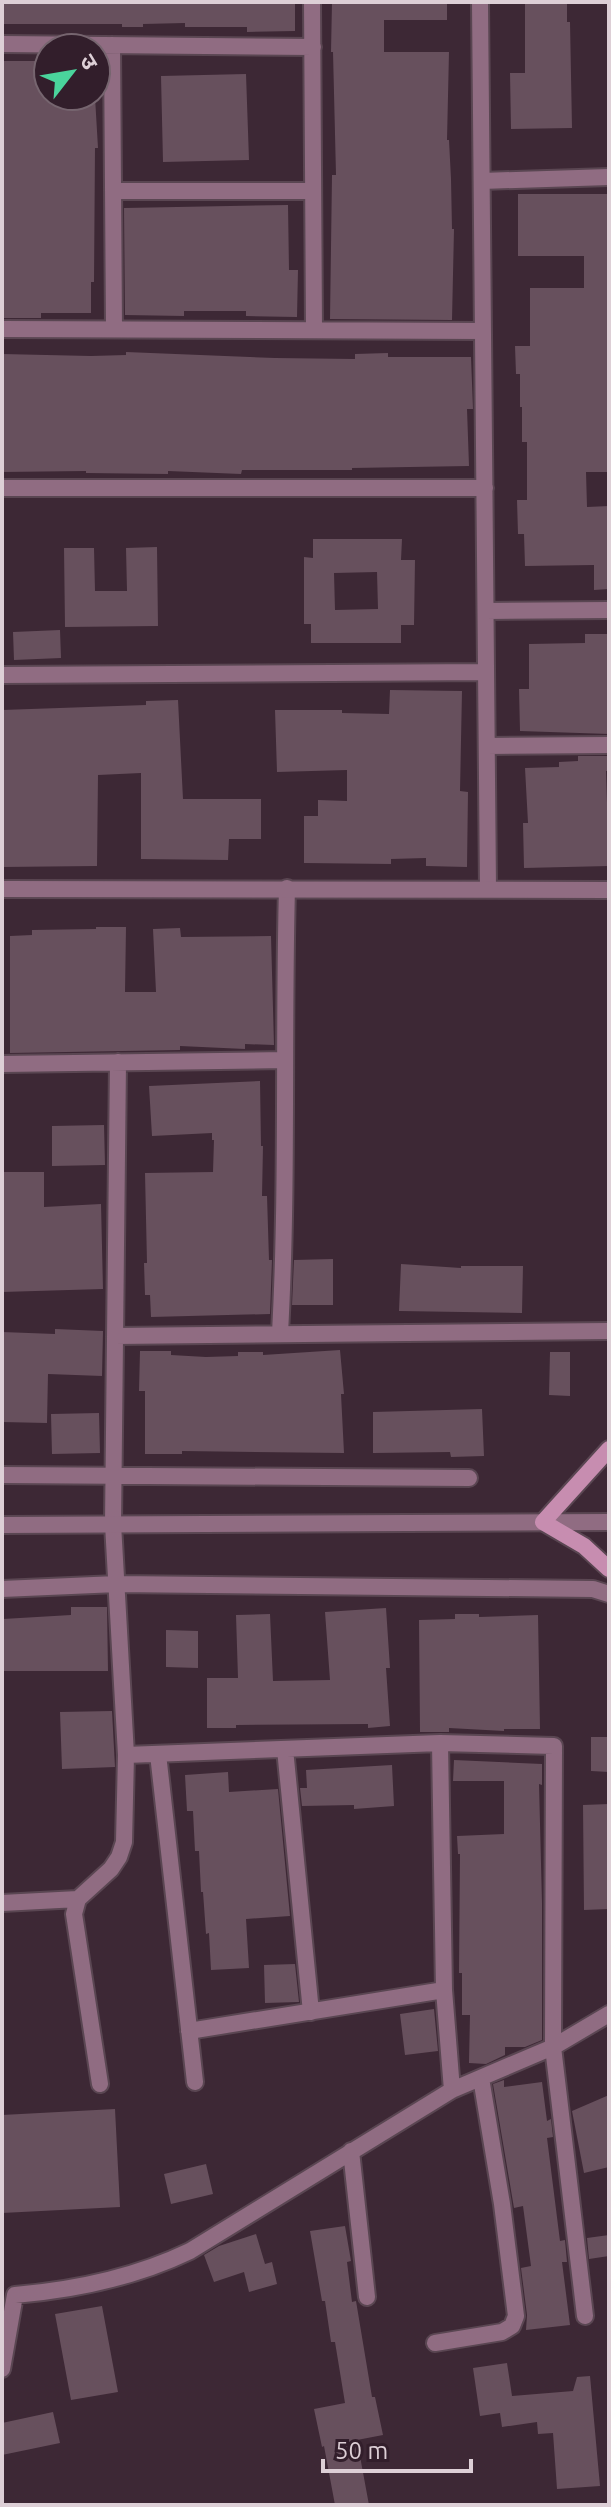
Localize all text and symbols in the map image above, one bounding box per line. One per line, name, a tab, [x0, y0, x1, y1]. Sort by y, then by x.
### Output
north arrow	[32, 32, 112, 112]
text: उ	[76, 49, 104, 74]
scale bar	[323, 2423, 471, 2473]
text: 50 m	[335, 2437, 388, 2464]

